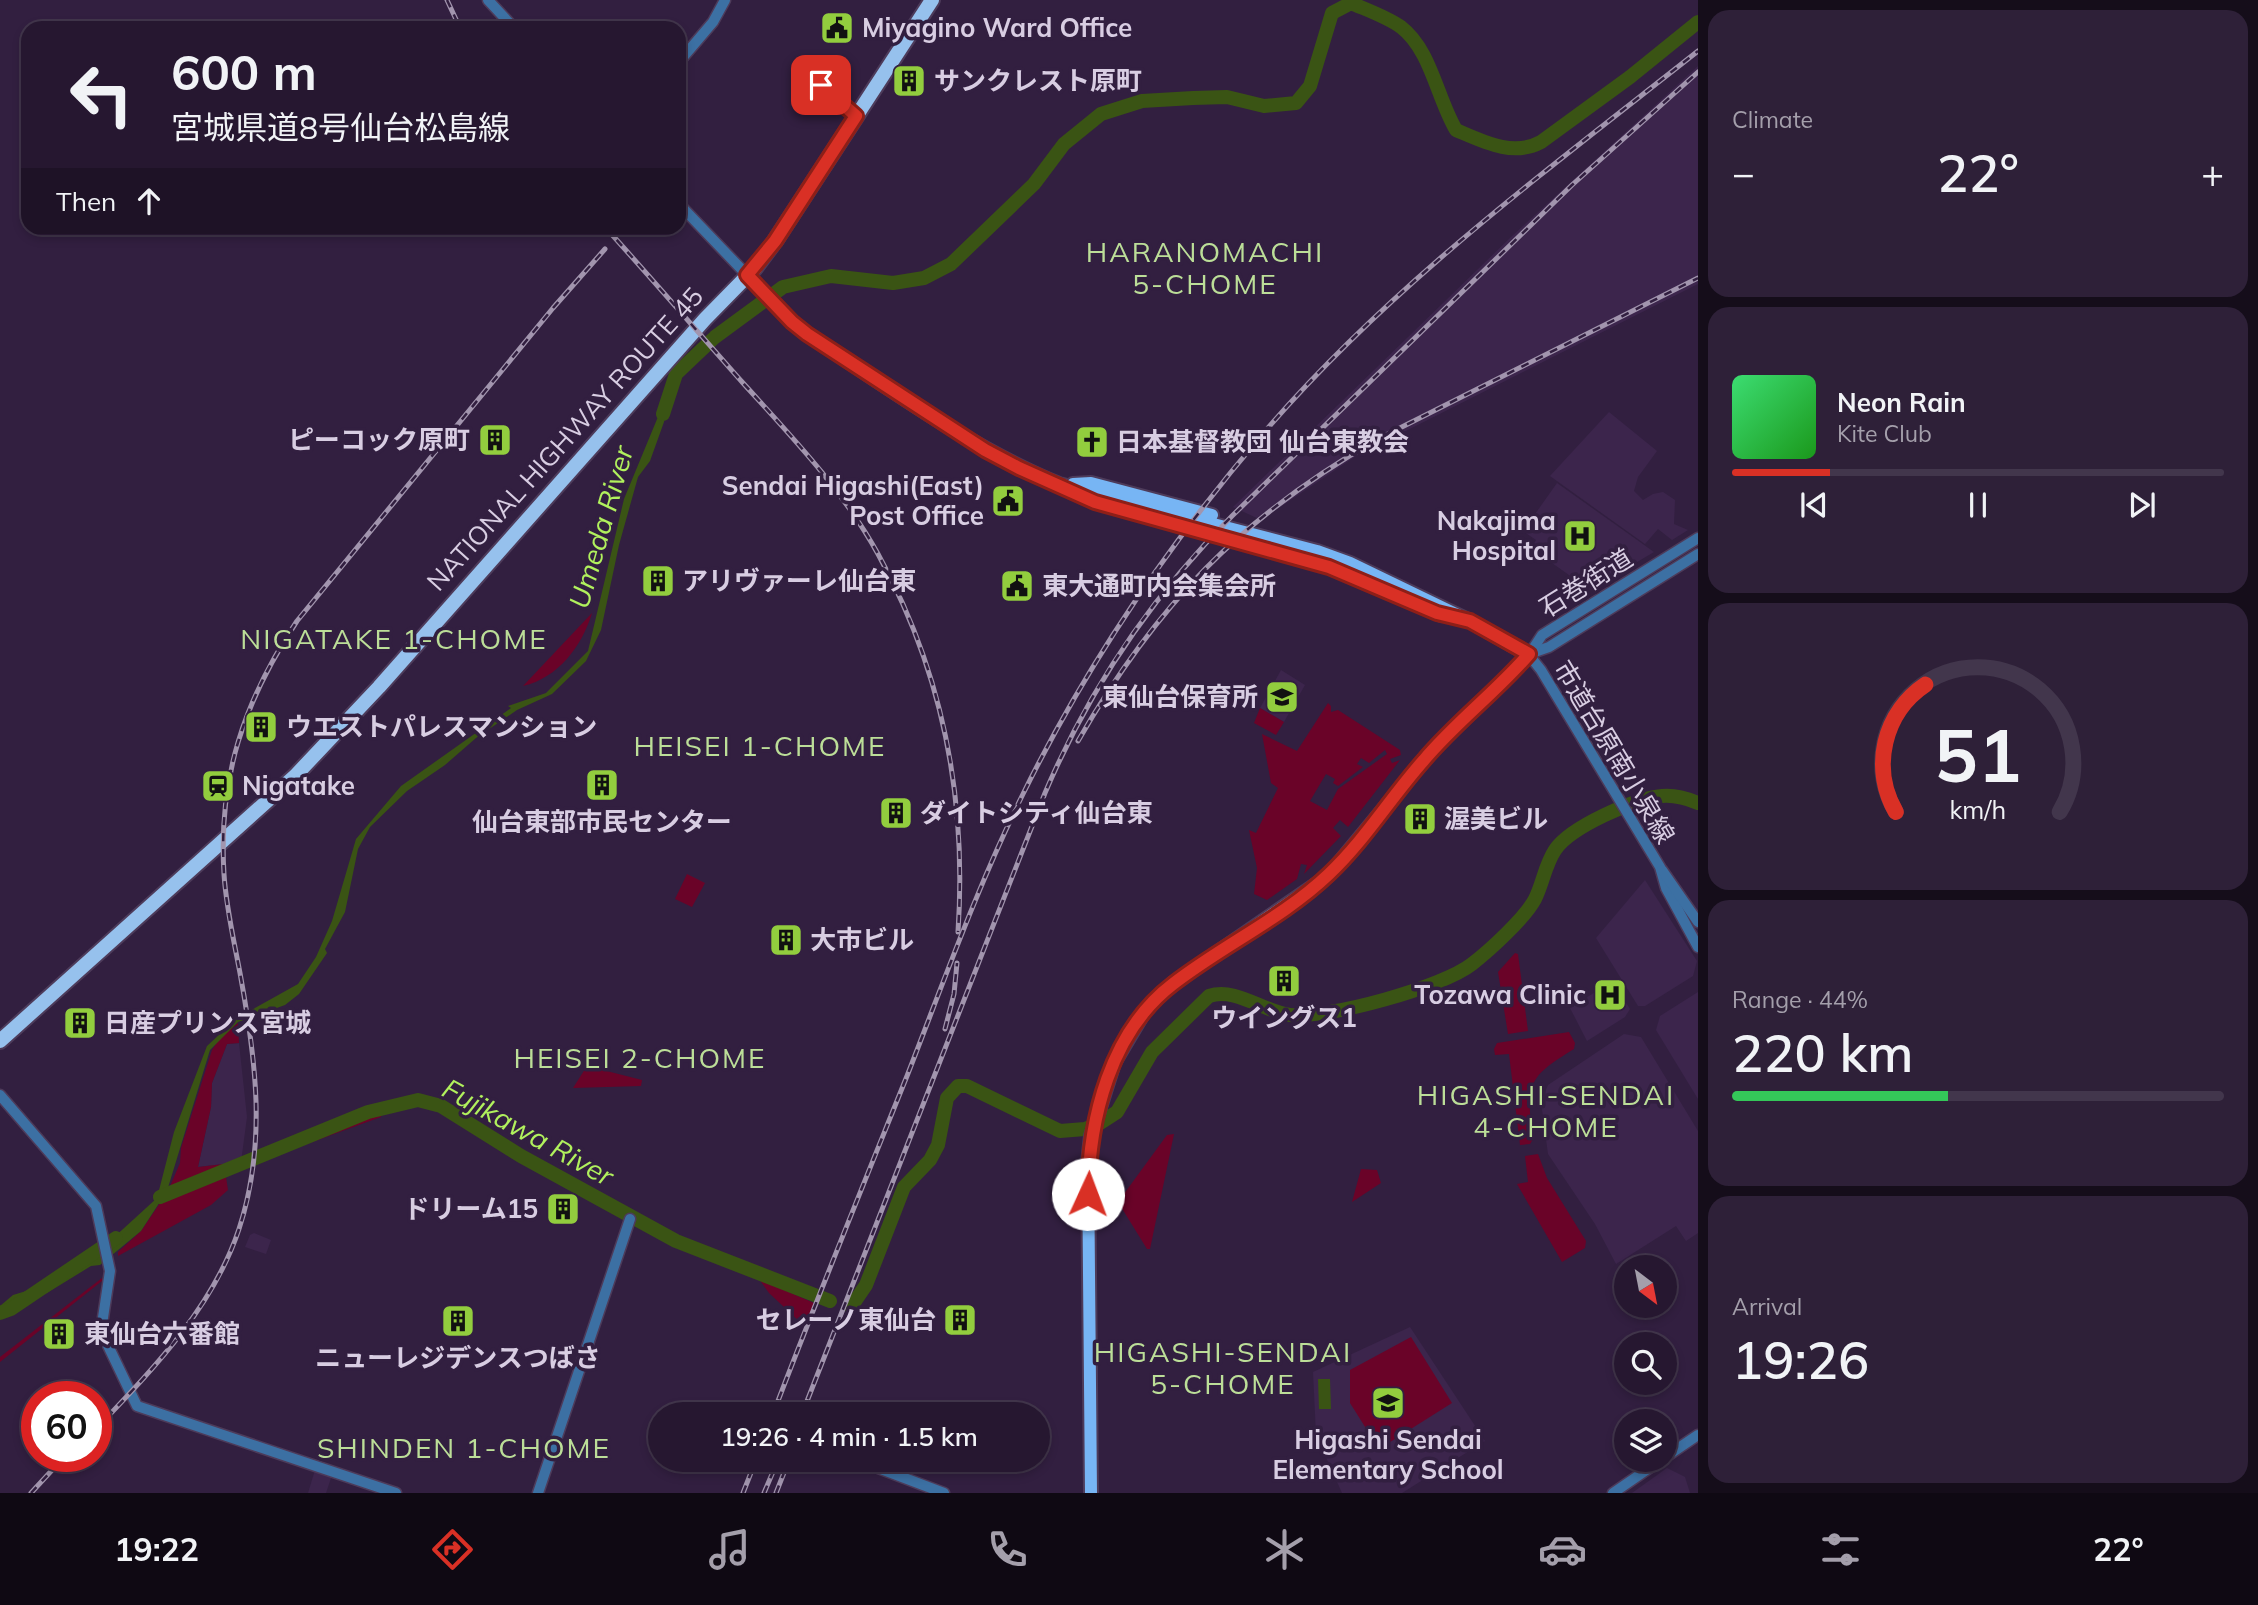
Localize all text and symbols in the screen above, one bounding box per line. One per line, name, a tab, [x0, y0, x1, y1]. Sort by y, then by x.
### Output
public building icon: Miyagino Ward Office	[818, 9, 856, 47]
place label: Miyagino Ward Office	[862, 11, 1132, 44]
text: 600 m	[171, 41, 317, 102]
icon: left	[56, 49, 147, 140]
pin	[791, 55, 851, 115]
building icon: サンクレスト原町	[890, 62, 928, 100]
place label: サンクレスト原町	[934, 64, 1142, 97]
icon: arrive	[802, 66, 840, 104]
text: Climate	[1732, 105, 1813, 134]
text: 宮城県道8号仙台松島線	[171, 107, 510, 147]
text: 22°	[1937, 140, 2019, 205]
text: −	[1732, 149, 1755, 197]
text: +	[2201, 149, 2224, 197]
icon: ahead	[130, 182, 168, 220]
text: Then	[56, 185, 116, 218]
district label: HARANOMACHI 5-CHOME	[1086, 234, 1324, 301]
street label: NATIONAL HIGHWAY ROUTE 45	[419, 280, 710, 597]
text: Neon Rain	[1837, 386, 1966, 419]
text: Kite Club	[1837, 419, 1932, 448]
building icon: ピーコック原町	[476, 421, 514, 459]
place label: ピーコック原町	[288, 423, 470, 456]
church icon: 日本基督教団 仙台東教会	[1073, 423, 1111, 461]
place label: 日本基督教団 仙台東教会	[1116, 425, 1409, 458]
water label: Umeda River	[561, 440, 641, 612]
place label: Sendai Higashi(East) Post Office	[722, 469, 984, 532]
public building icon: Sendai Higashi(East) Post Office	[989, 482, 1027, 520]
icon: previous	[1795, 486, 1833, 524]
icon: pause	[1959, 486, 1997, 524]
icon: next	[2123, 486, 2161, 524]
place label: Nakajima Hospital	[1437, 504, 1556, 567]
hospital icon: Nakajima Hospital	[1561, 517, 1599, 555]
street label: 石巻街道	[1533, 541, 1639, 624]
building icon: アリヴァーレ仙台東	[639, 562, 677, 600]
place label: アリヴァーレ仙台東	[682, 564, 916, 597]
public building icon: 東大通町内会集会所	[998, 567, 1036, 605]
place label: 東大通町内会集会所	[1042, 569, 1276, 602]
district label: NIGATAKE 1-CHOME	[240, 621, 548, 656]
street label: 市道台原南小泉線	[1547, 654, 1682, 849]
school or university icon: 東仙台保育所	[1263, 678, 1301, 716]
place label: 東仙台保育所	[1102, 680, 1258, 713]
building icon: ウエストパレスマンション	[242, 708, 280, 746]
place label: ウエストパレスマンション	[286, 710, 597, 743]
text: 51	[1934, 710, 2022, 801]
district label: HEISEI 1-CHOME	[633, 728, 887, 763]
building icon: 仙台東部市民センター	[583, 766, 621, 804]
station icon: Nigatake	[199, 767, 237, 805]
place label: Nigatake	[242, 769, 355, 802]
building icon: ダイトシティ仙台東	[877, 794, 915, 832]
text: km/h	[1950, 794, 2006, 825]
place label: ダイトシティ仙台東	[920, 796, 1152, 829]
building icon: 渥美ビル	[1401, 800, 1439, 838]
place label: 渥美ビル	[1444, 802, 1548, 835]
place label: 仙台東部市民センター	[472, 805, 732, 838]
building icon: 大市ビル	[767, 921, 805, 959]
place label: 大市ビル	[810, 923, 914, 956]
building icon: ウイングス1	[1265, 962, 1303, 1000]
hospital icon: Tozawa Clinic	[1591, 976, 1629, 1014]
place label: Tozawa Clinic	[1414, 978, 1586, 1011]
text: Range · 44%	[1732, 985, 1868, 1014]
place label: ウイングス1	[1211, 1001, 1357, 1034]
building icon: 日産プリンス宮城	[61, 1004, 99, 1042]
place label: 日産プリンス宮城	[104, 1006, 311, 1039]
text: 220 km	[1732, 1020, 1913, 1085]
district label: HEISEI 2-CHOME	[513, 1040, 767, 1075]
water label: Fujikawa River	[437, 1070, 621, 1194]
district label: HIGASHI-SENDAI 4-CHOME	[1417, 1077, 1675, 1144]
position arrow	[1051, 1157, 1125, 1231]
building icon: ドリーム15	[544, 1190, 582, 1228]
place label: ドリーム15	[404, 1192, 538, 1225]
north arrow	[1614, 1255, 1676, 1318]
map controls	[1614, 1255, 1677, 1472]
text: Arrival	[1732, 1292, 1802, 1321]
building icon: セレーノ東仙台	[941, 1301, 979, 1339]
building icon: ニューレジデンスつばさ	[439, 1302, 477, 1340]
place label: セレーノ東仙台	[756, 1303, 936, 1336]
building icon: 東仙台六番館	[40, 1315, 78, 1353]
place label: 東仙台六番館	[84, 1317, 240, 1350]
text: 19:26	[1732, 1327, 1869, 1392]
button: search	[1614, 1332, 1677, 1395]
district label: HIGASHI-SENDAI 5-CHOME	[1094, 1334, 1352, 1401]
place label: ニューレジデンスつばさ	[315, 1341, 601, 1374]
speed limit sign: 60	[21, 1381, 112, 1472]
school or university icon: Higashi Sendai Elementary School	[1369, 1384, 1407, 1422]
button: layers	[1614, 1409, 1677, 1472]
text: 19:26 · 4 min · 1.5 km	[720, 1420, 978, 1453]
place label: Higashi Sendai Elementary School	[1272, 1423, 1504, 1486]
district label: SHINDEN 1-CHOME	[317, 1430, 611, 1465]
icon: directions	[428, 1525, 477, 1574]
icon: music	[705, 1525, 754, 1574]
icon: phone	[983, 1525, 1032, 1574]
icon: climate	[1260, 1525, 1309, 1574]
icon: car	[1538, 1525, 1587, 1574]
icon: filters	[1816, 1525, 1865, 1574]
text: 19:22	[114, 1529, 199, 1569]
text: 22°	[2093, 1529, 2144, 1569]

